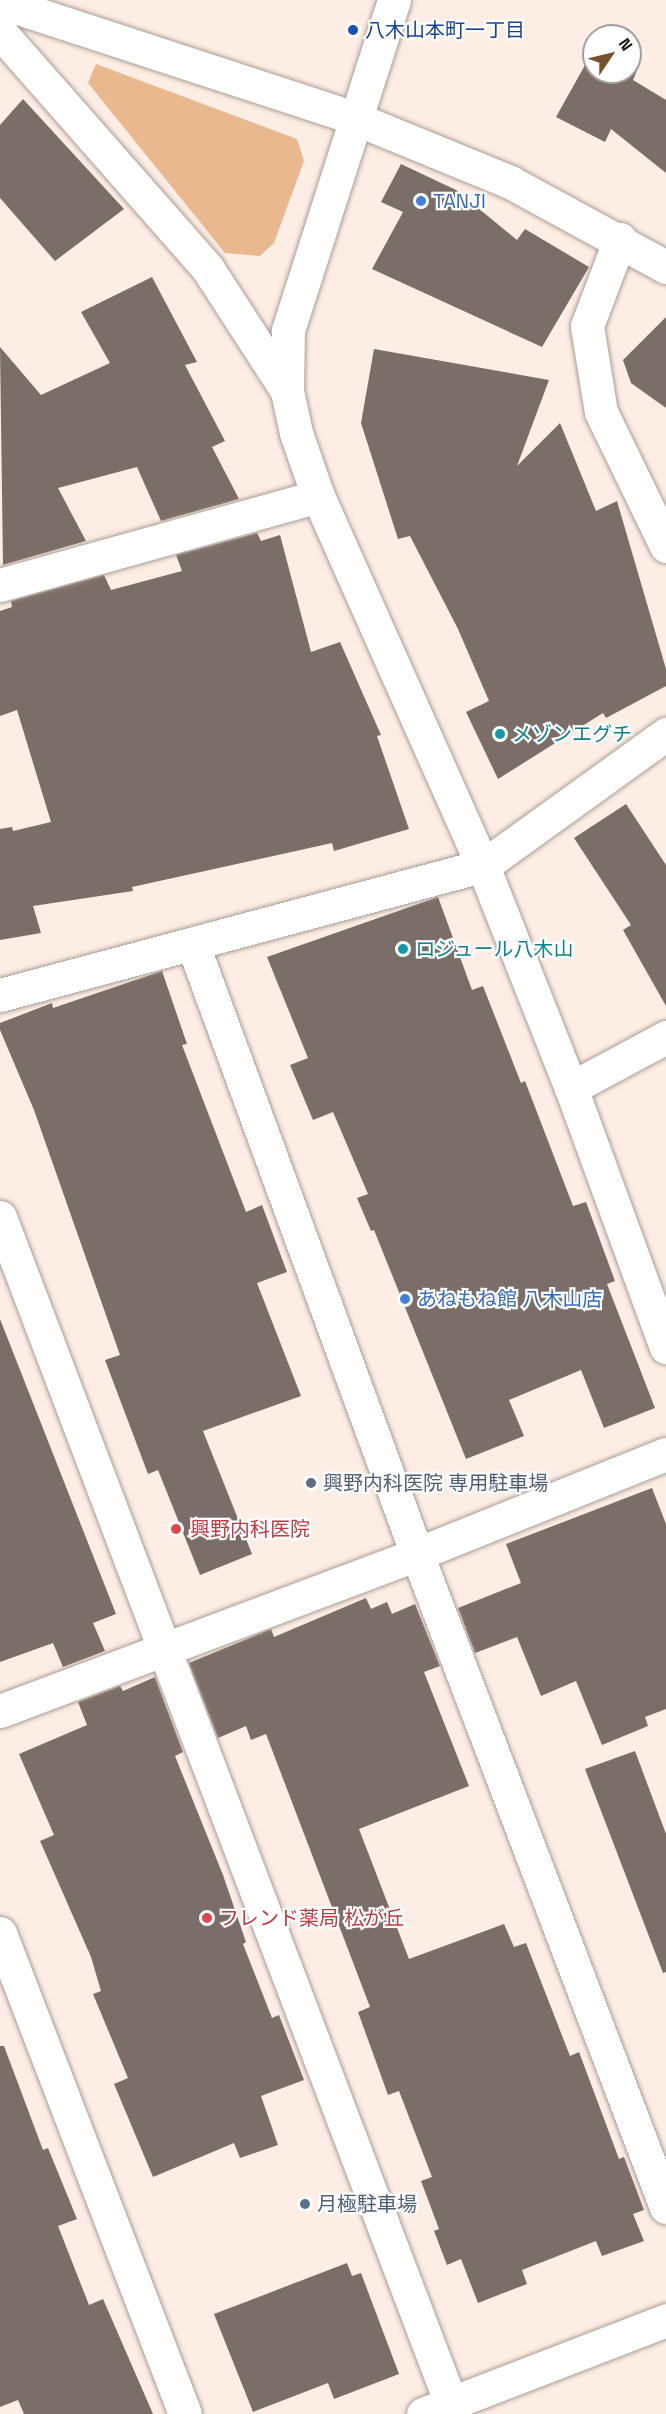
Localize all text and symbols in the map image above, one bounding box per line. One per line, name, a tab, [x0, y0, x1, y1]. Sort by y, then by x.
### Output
place label: 八木山本町一丁目	[365, 18, 525, 42]
marker: 八木山本町一丁目	[346, 23, 360, 37]
north arrow	[582, 24, 642, 84]
text: N	[614, 34, 637, 55]
place label: TANJI	[433, 189, 486, 213]
marker: TANJI	[414, 194, 428, 208]
place label: メゾンエグチ	[512, 722, 632, 746]
marker: メゾンエグチ	[493, 727, 507, 741]
place label: ロジュール八木山	[415, 937, 575, 961]
marker: ロジュール八木山	[396, 942, 410, 956]
place label: あねもね館 八木山店	[417, 1287, 602, 1311]
marker: あねもね館 八木山店	[398, 1292, 412, 1306]
place label: 興野内科医院 専用駐車場	[323, 1471, 548, 1495]
marker: 興野内科医院 専用駐車場	[304, 1476, 318, 1490]
place label: 興野内科医院	[190, 1517, 310, 1541]
marker: 興野内科医院	[167, 1520, 185, 1538]
place label: フレンド薬局 松が丘	[219, 1906, 404, 1930]
marker: フレンド薬局 松が丘	[200, 1911, 214, 1925]
place label: 月極駐車場	[317, 2192, 417, 2216]
marker: 月極駐車場	[298, 2197, 312, 2211]

